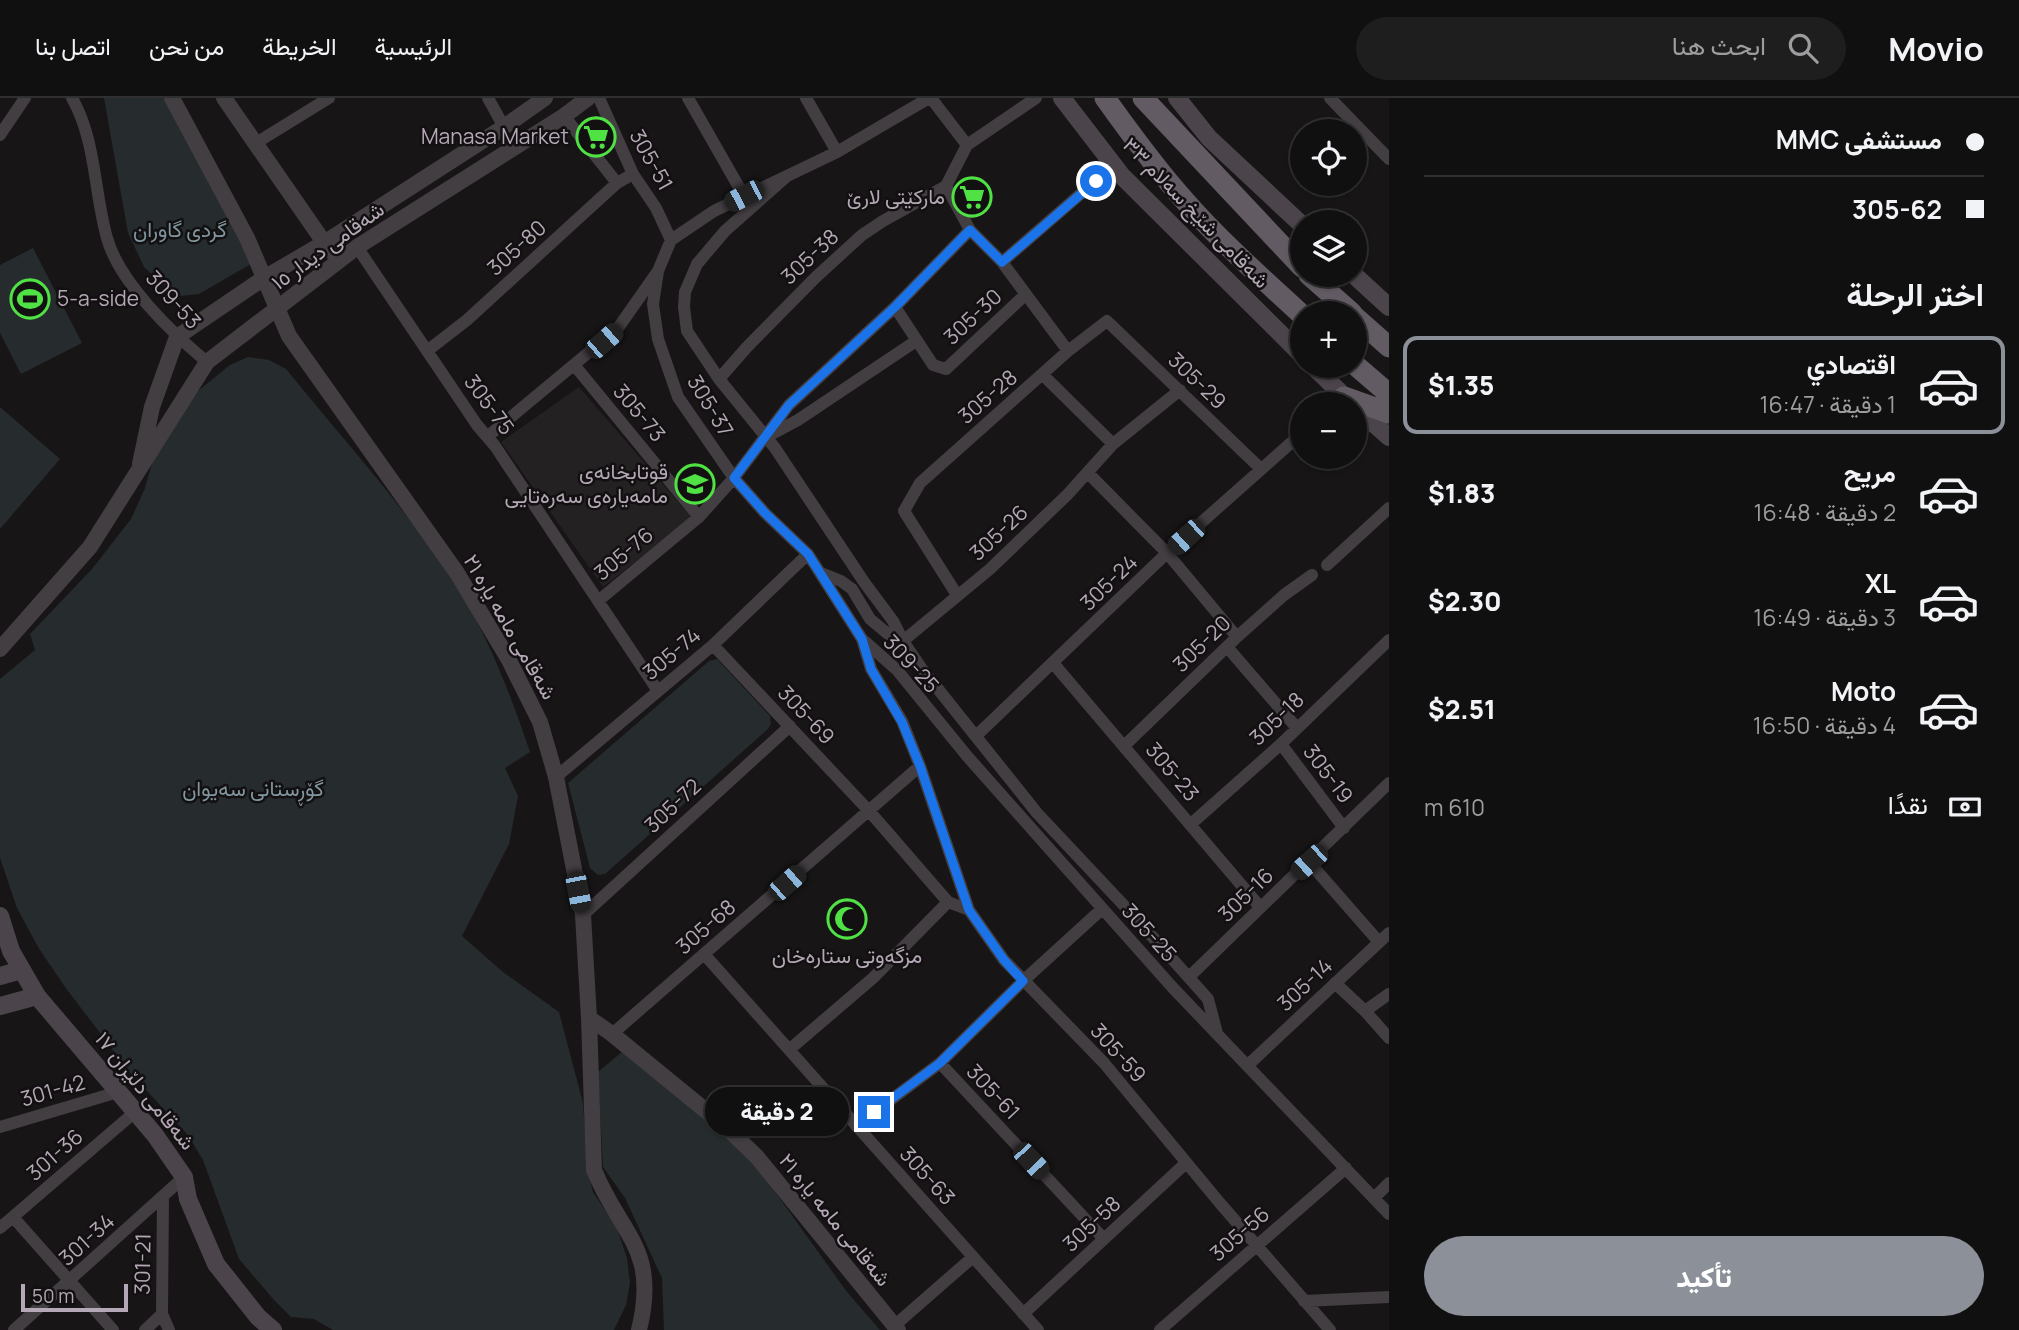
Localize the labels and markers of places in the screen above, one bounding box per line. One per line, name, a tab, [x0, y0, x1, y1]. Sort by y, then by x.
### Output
supermarket icon: Manasa Market	[575, 116, 617, 158]
place label: Manasa Market	[421, 122, 569, 150]
supermarket icon: مارکێتی لارێ	[951, 176, 993, 218]
place label: مارکێتی لارێ	[847, 182, 945, 210]
sports icon: 5-a-side	[9, 278, 51, 320]
place label: 5-a-side	[57, 284, 139, 312]
place label: قوتابخانەی مامەیارەی سەرەتایی	[505, 457, 668, 509]
school or university icon: قوتابخانەی مامەیارەی سەرەتایی	[674, 463, 716, 505]
mosque icon: مزگەوتی ستارەخان	[826, 898, 868, 940]
place label: مزگەوتی ستارەخان	[772, 941, 922, 969]

